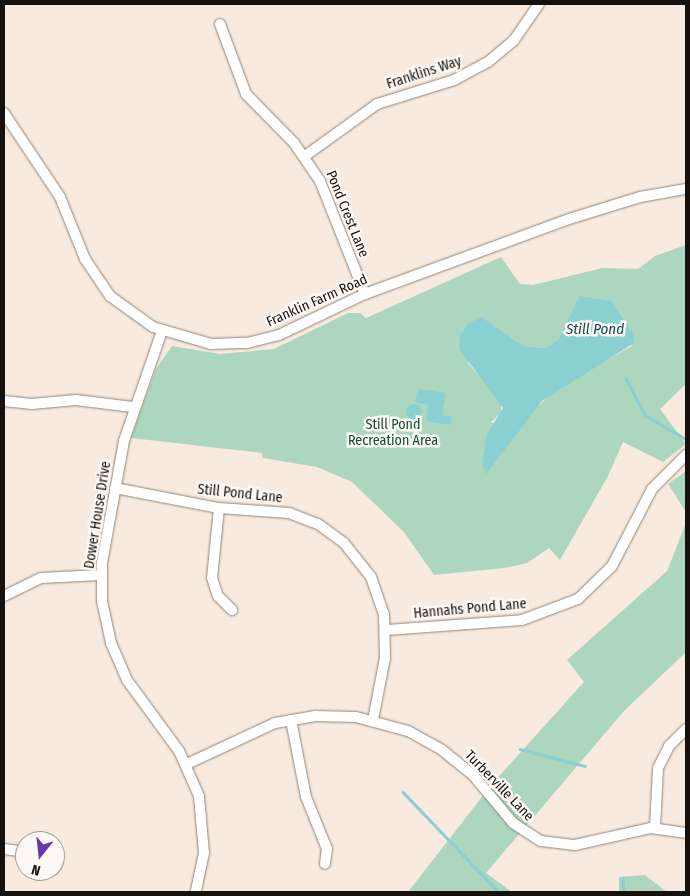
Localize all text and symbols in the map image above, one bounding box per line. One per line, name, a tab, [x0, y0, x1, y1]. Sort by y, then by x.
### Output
street label: Franklins Way	[384, 53, 464, 93]
street label: Pond Crest Lane	[322, 168, 372, 260]
street label: Franklin Farm Road	[264, 271, 370, 331]
water label: Still Pond	[566, 321, 624, 339]
park label: Still Pond Recreation Area	[348, 417, 438, 450]
street label: Dower House Drive	[81, 460, 115, 570]
street label: Still Pond Lane	[197, 481, 283, 507]
street label: Hannahs Pond Lane	[413, 596, 527, 622]
street label: Turberville Lane	[461, 747, 537, 825]
north arrow	[15, 831, 65, 881]
text: N	[30, 861, 42, 879]

